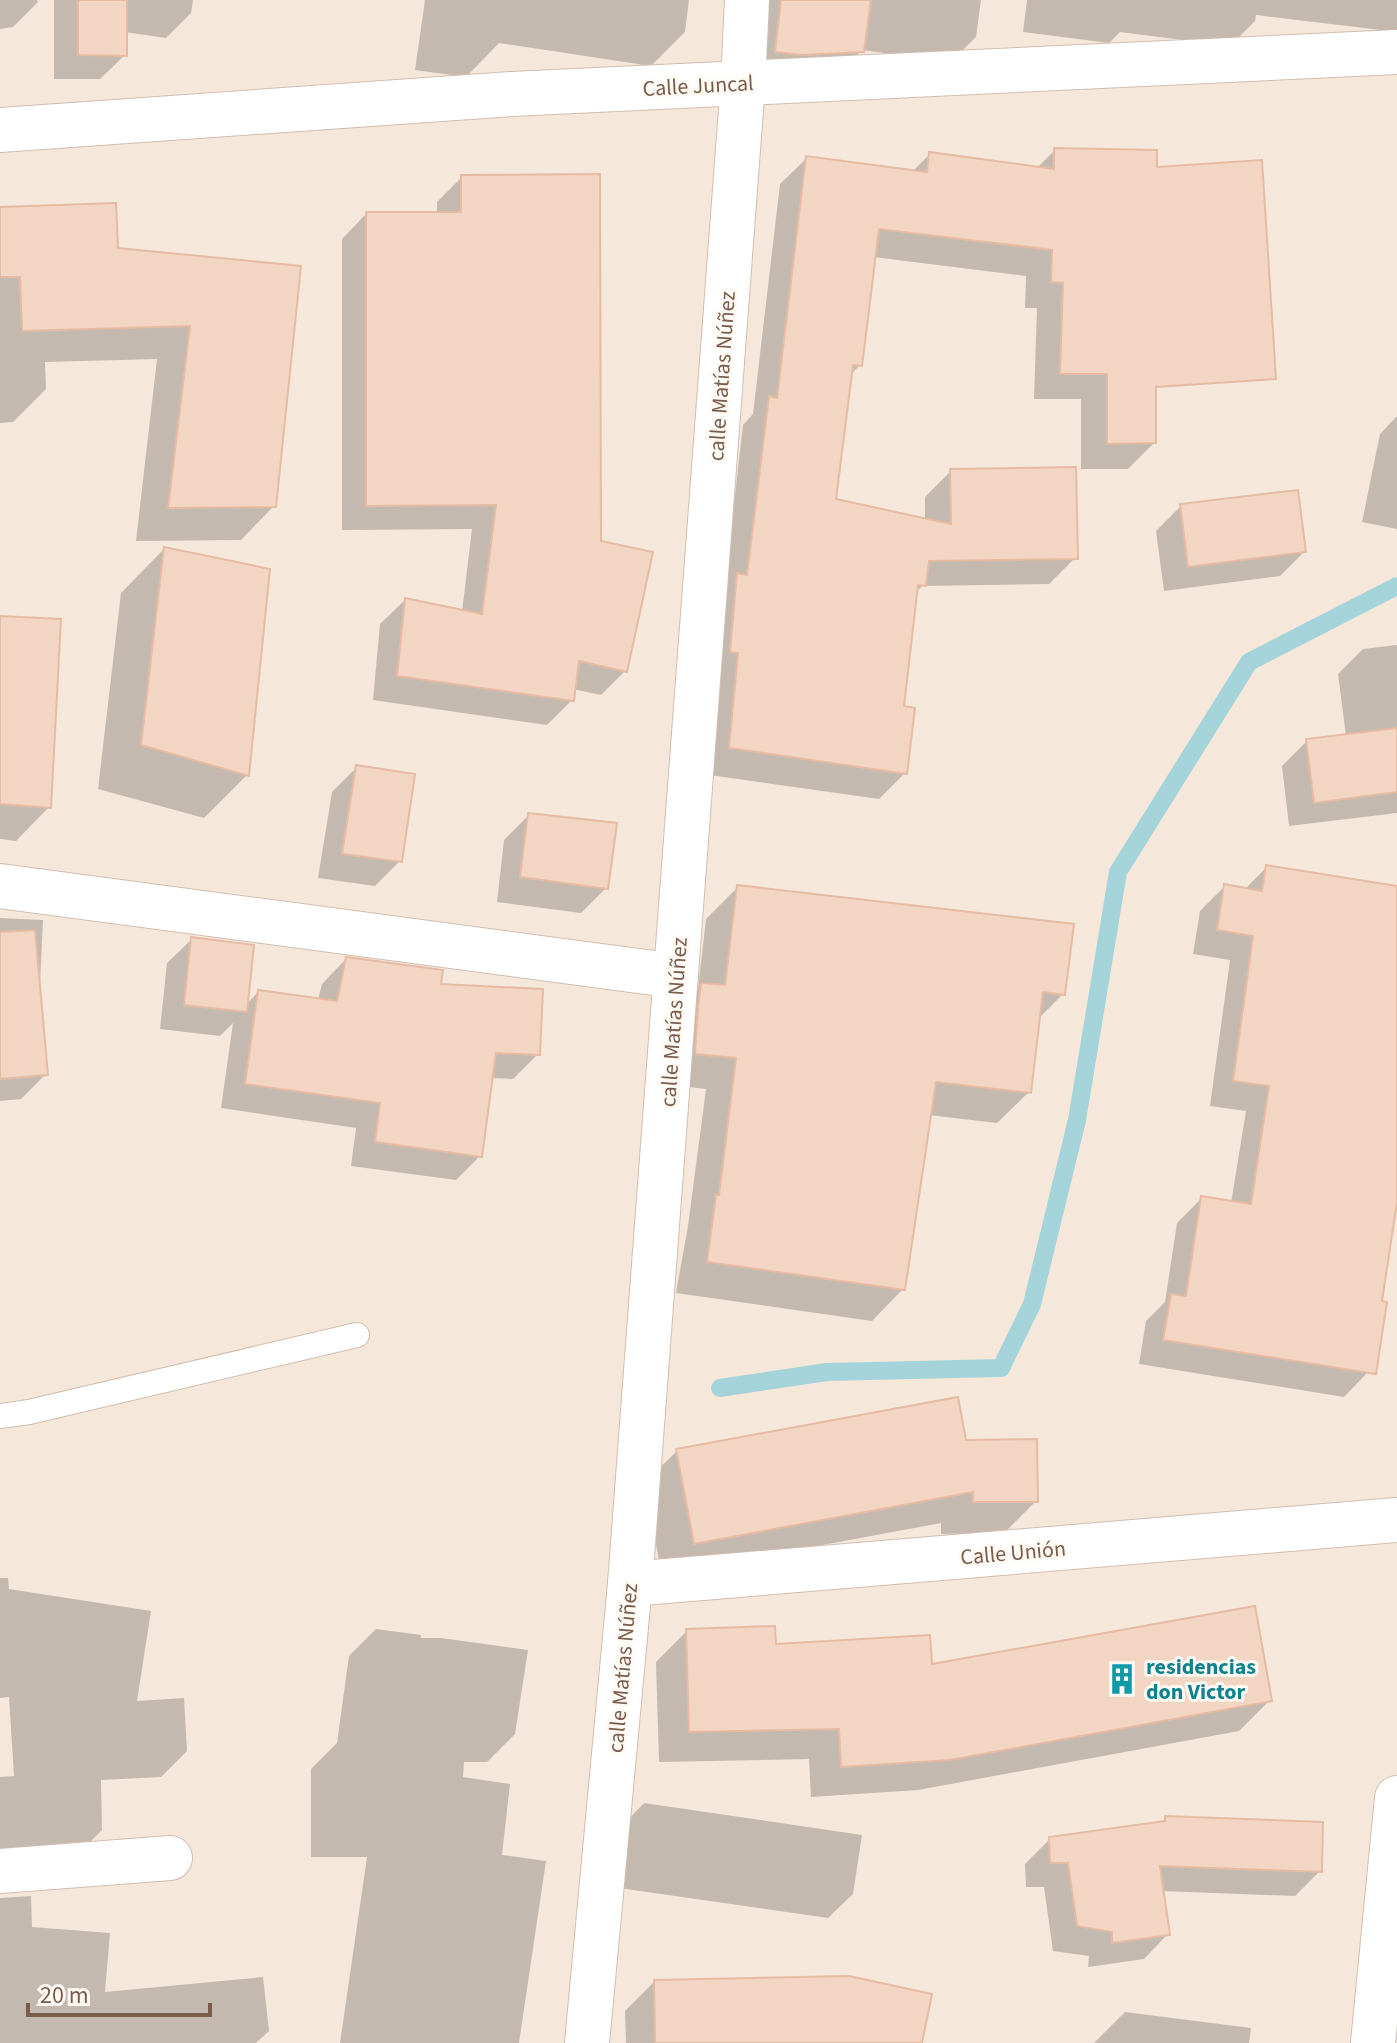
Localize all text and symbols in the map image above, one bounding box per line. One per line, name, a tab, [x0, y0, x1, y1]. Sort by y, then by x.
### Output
street label: Calle Juncal	[642, 67, 754, 105]
street label: calle Matías Núñez	[700, 290, 744, 462]
street label: calle Matías Núñez	[652, 936, 696, 1108]
street label: Calle Unión	[959, 1532, 1067, 1574]
street label: calle Matías Núñez	[600, 1582, 646, 1754]
place label: residencias don Victor	[1146, 1651, 1256, 1708]
building icon: residencias don Victor	[1105, 1662, 1139, 1696]
scale bar	[28, 1967, 210, 2017]
text: 20 m	[40, 1978, 89, 2013]

